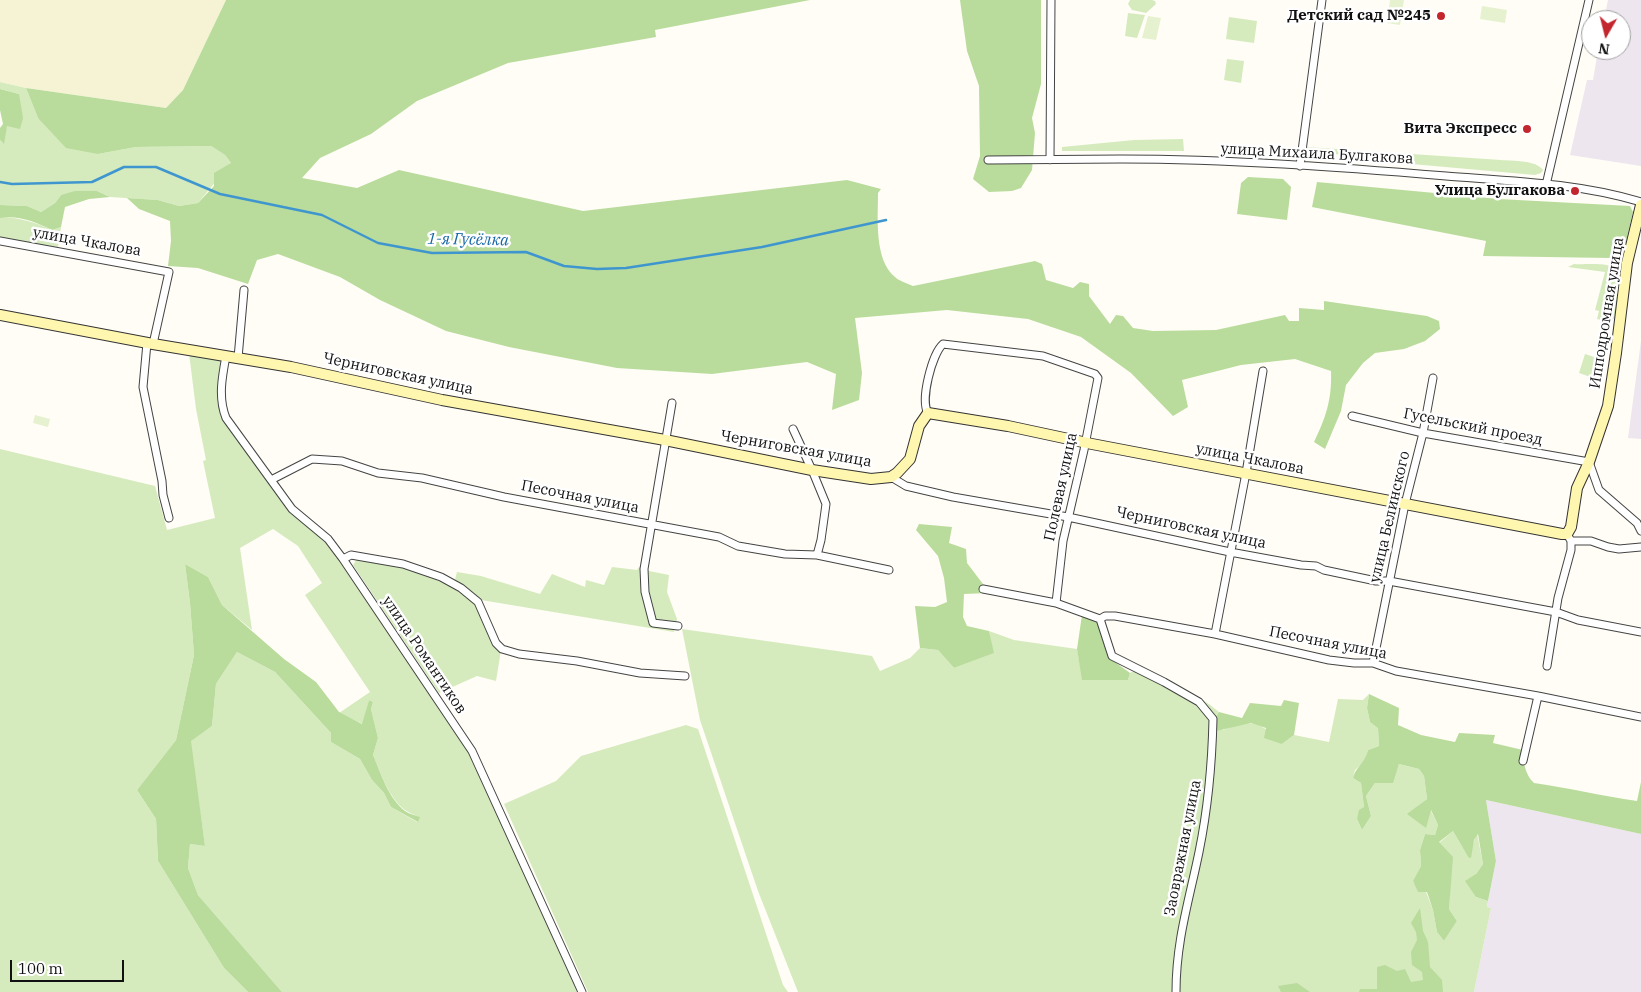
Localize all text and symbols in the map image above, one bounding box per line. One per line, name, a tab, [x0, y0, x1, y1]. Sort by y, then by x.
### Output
place label: Детский сад №245	[1287, 7, 1431, 25]
marker: Детский сад №245	[1435, 10, 1447, 22]
north arrow	[1581, 10, 1631, 60]
text: N	[1597, 39, 1611, 59]
place label: Вита Экспресс	[1404, 120, 1517, 138]
marker: Вита Экспресс	[1521, 123, 1533, 135]
street label: улица Михаила Булгакова	[1220, 140, 1414, 168]
place label: Улица Булгакова	[1435, 182, 1565, 200]
marker: Улица Булгакова	[1569, 185, 1581, 197]
street label: улица Чкалова	[31, 224, 143, 260]
water label: 1-я Гусёлка	[427, 230, 509, 250]
street label: Ипподромная улица	[1586, 236, 1628, 390]
street label: Черниговская улица	[321, 349, 475, 399]
street label: Гусельский проезд	[1402, 405, 1544, 449]
street label: Черниговская улица	[719, 427, 873, 471]
street label: Полевая улица	[1041, 431, 1081, 543]
street label: улица Чкалова	[1194, 440, 1306, 478]
street label: улица Белинского	[1366, 449, 1414, 585]
street label: Песочная улица	[519, 477, 641, 517]
street label: Черниговская улица	[1114, 503, 1268, 553]
street label: улица Романтиков	[378, 593, 470, 717]
street label: Песочная улица	[1267, 623, 1389, 663]
street label: Заовражная улица	[1161, 778, 1205, 918]
scale bar	[12, 950, 126, 982]
text: 100 m	[18, 959, 63, 978]

